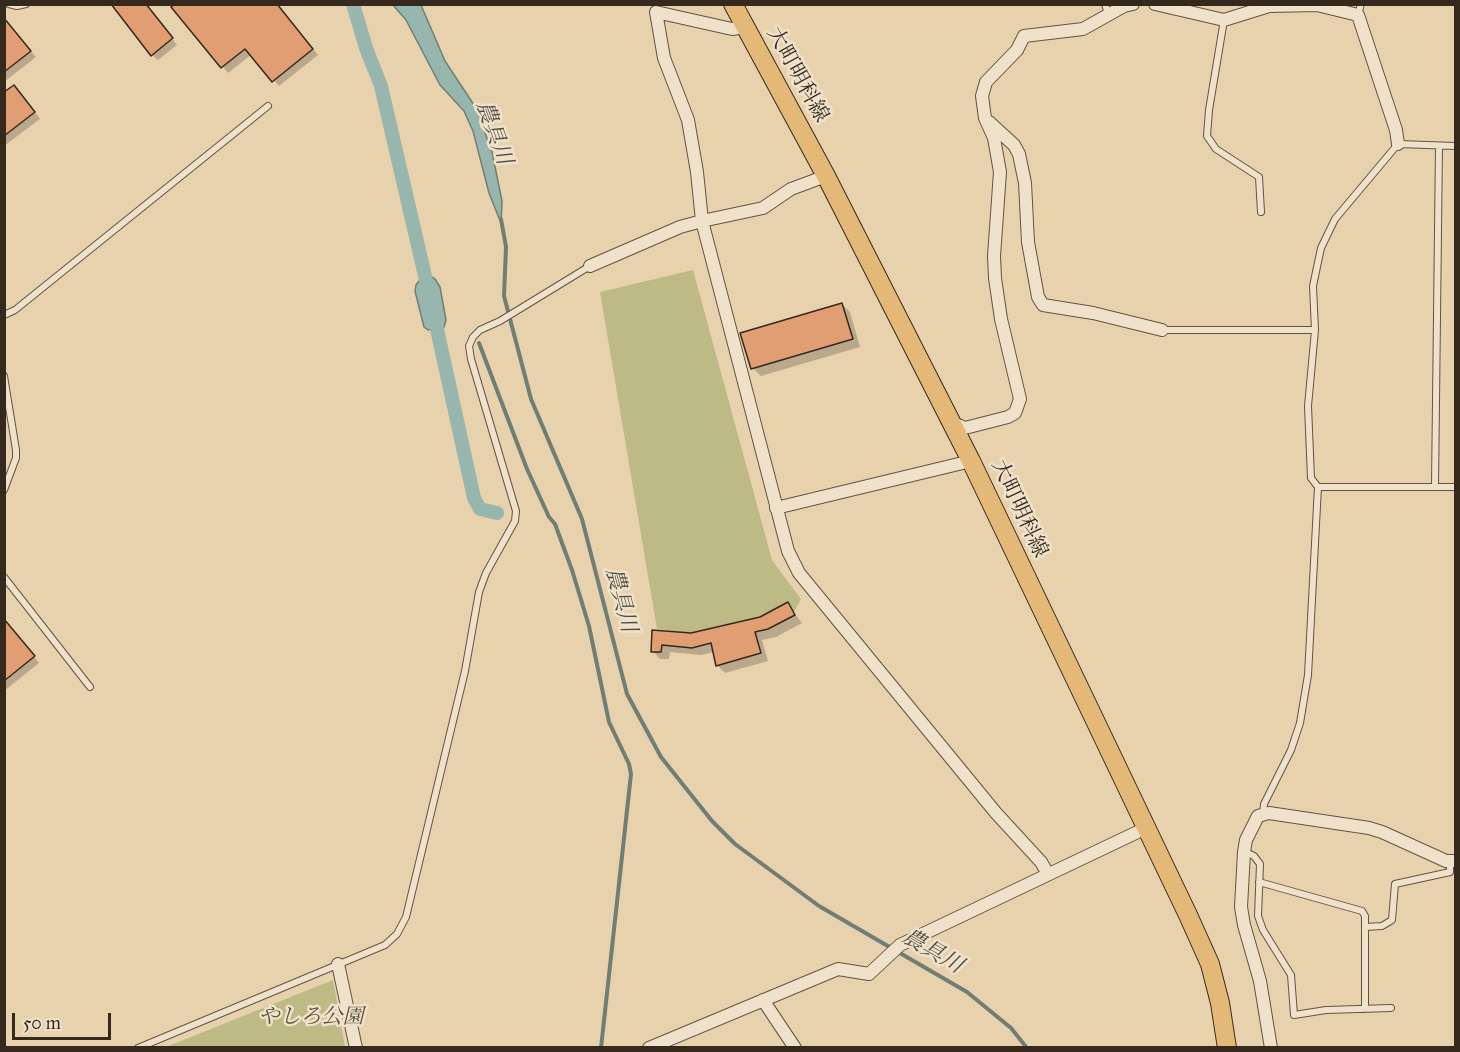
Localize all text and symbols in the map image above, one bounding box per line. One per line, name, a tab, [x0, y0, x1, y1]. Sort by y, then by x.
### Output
street label: 大町明科線	[761, 23, 833, 127]
water label: 農具川	[469, 97, 517, 169]
street label: 大町明科線	[985, 456, 1053, 562]
water label: 農具川	[599, 565, 641, 635]
water label: 農具川	[897, 924, 967, 980]
scale bar	[15, 1001, 114, 1039]
park label: やしろ公園	[259, 1005, 363, 1031]
text: 50 m	[23, 1012, 61, 1034]

